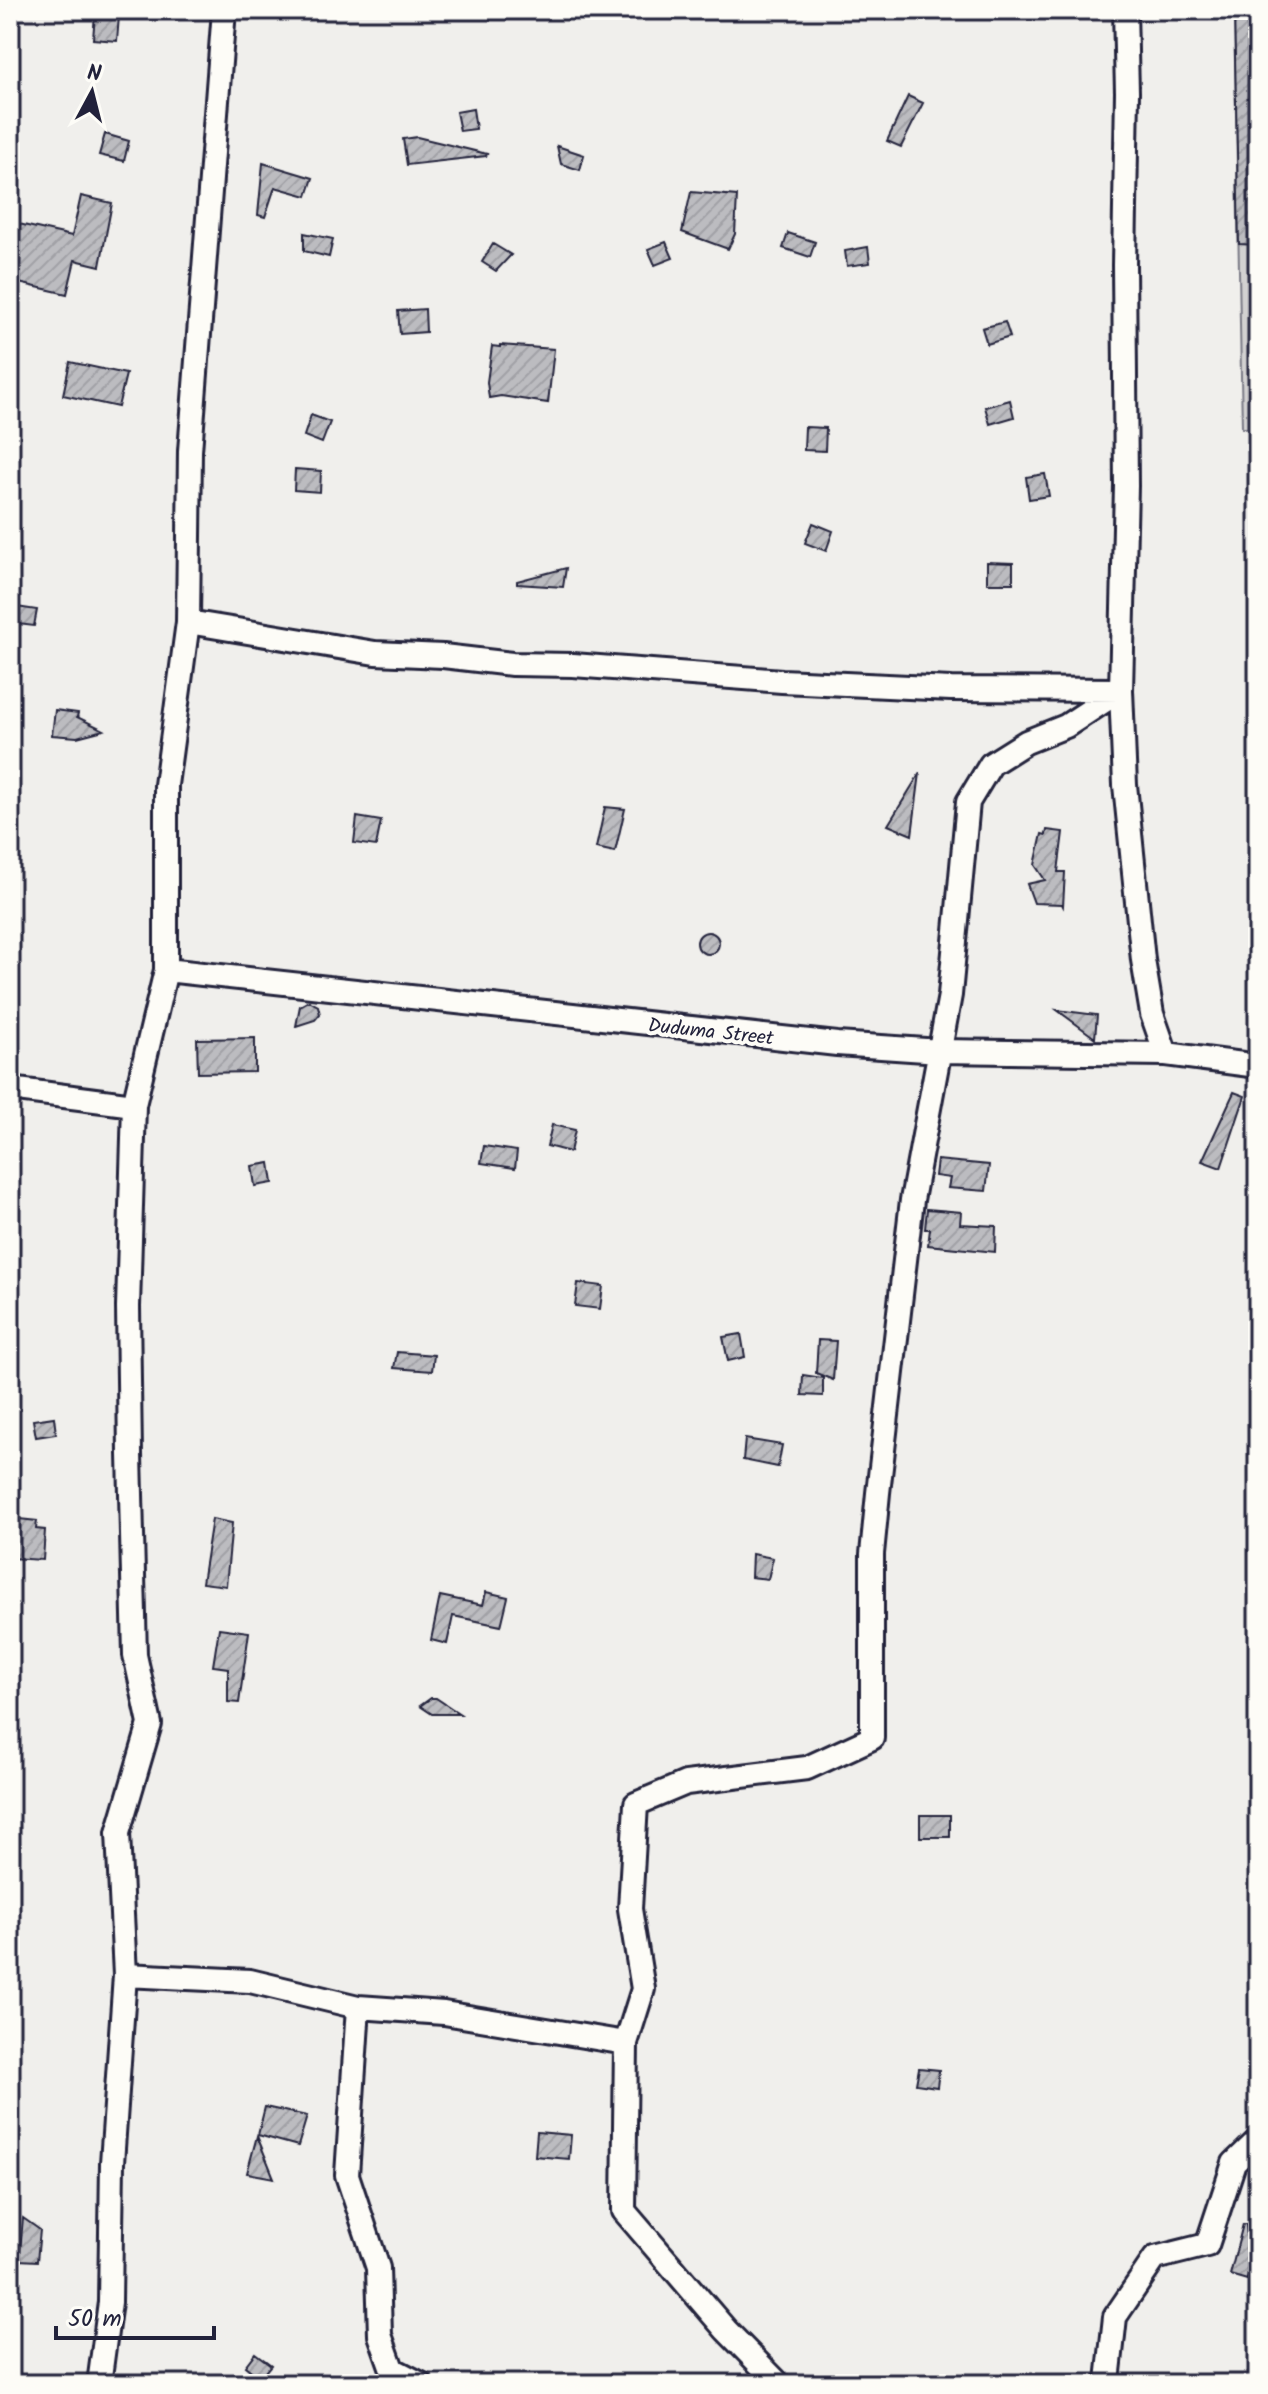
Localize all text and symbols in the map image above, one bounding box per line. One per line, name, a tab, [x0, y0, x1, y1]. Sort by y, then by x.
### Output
north arrow	[52, 52, 132, 132]
text: N	[85, 56, 103, 93]
street label: Duduma Street	[646, 1010, 775, 1056]
scale bar	[56, 2290, 214, 2340]
text: 50 m	[68, 2300, 122, 2339]

